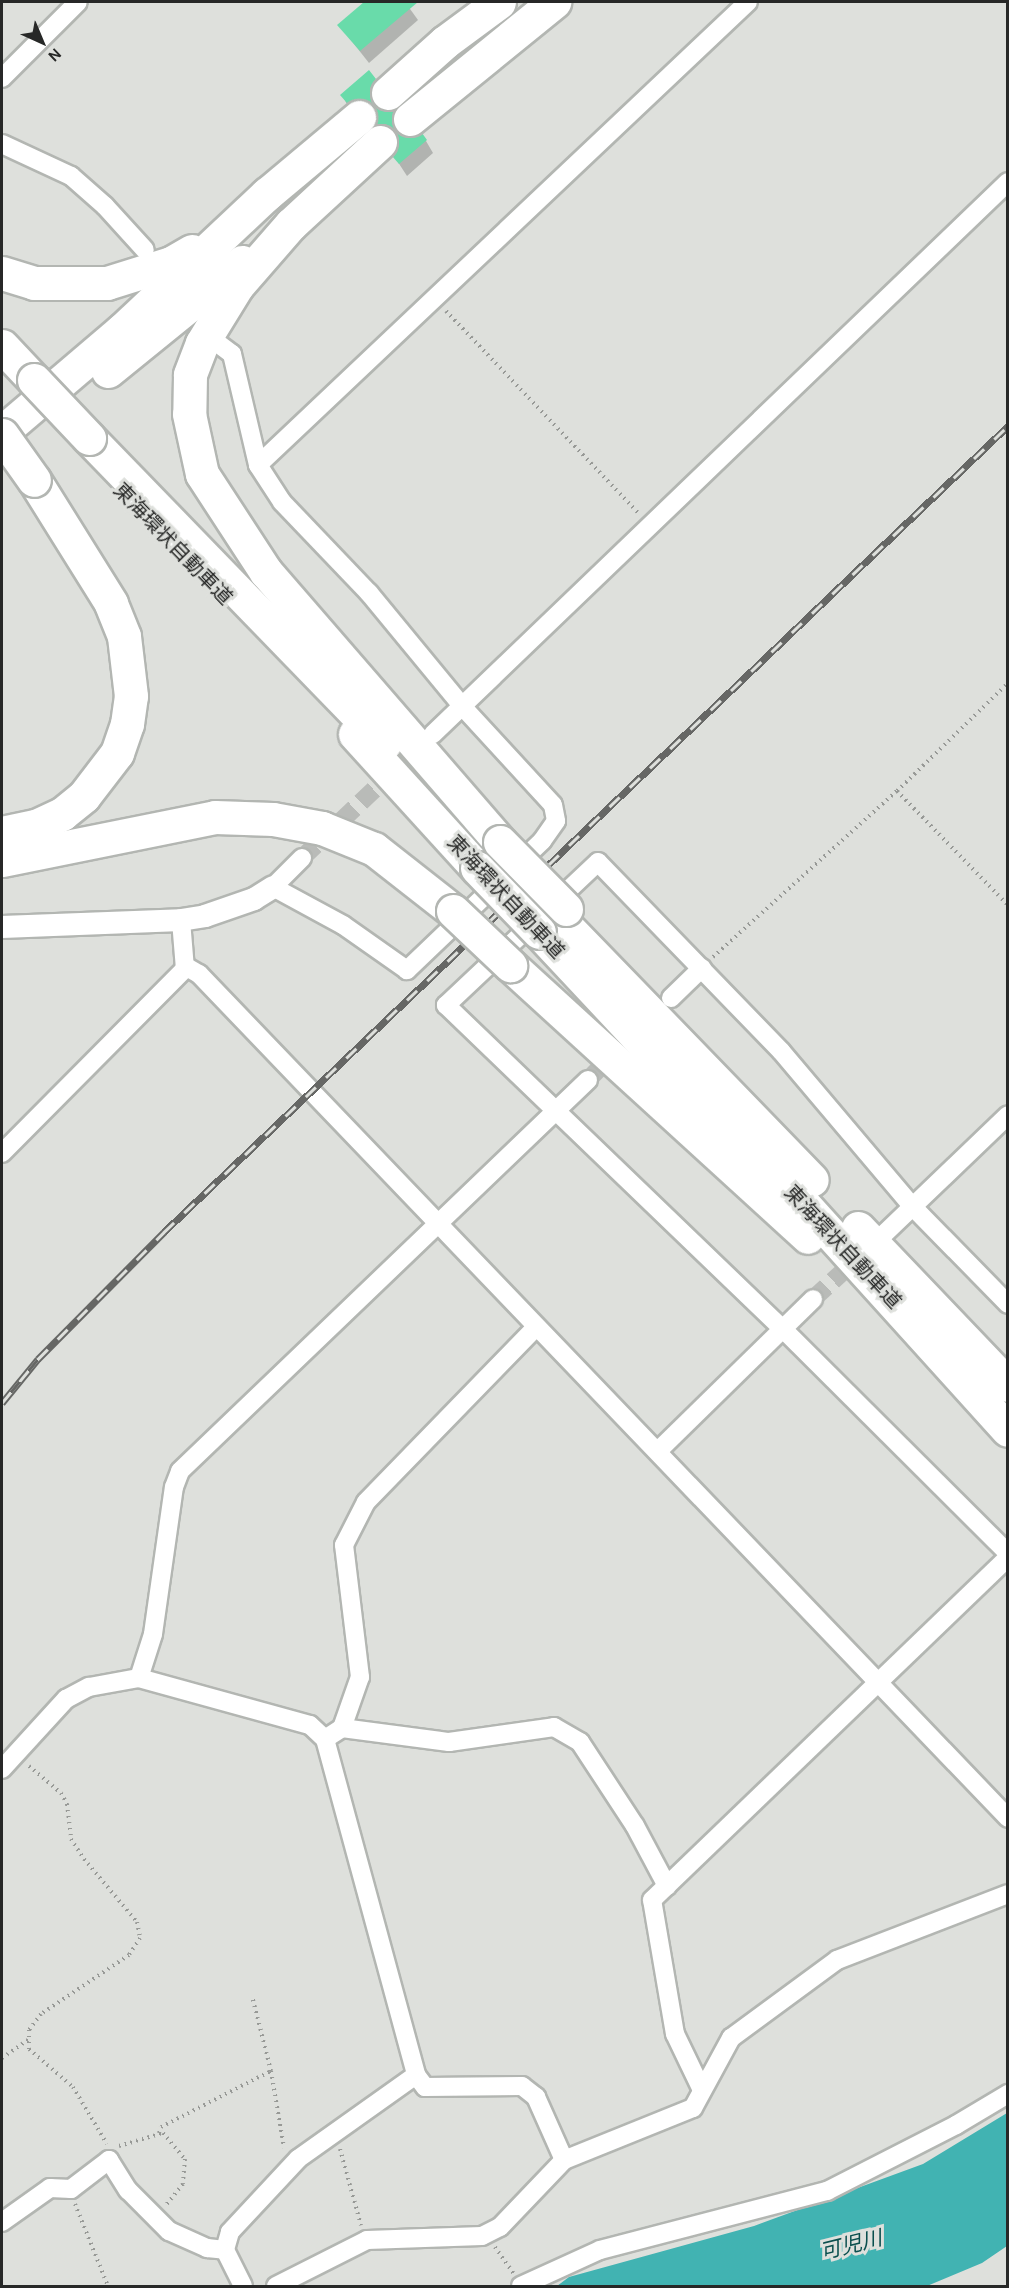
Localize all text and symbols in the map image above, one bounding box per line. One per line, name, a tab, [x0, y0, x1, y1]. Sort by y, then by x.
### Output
north arrow	[12, 12, 72, 72]
text: N	[44, 44, 66, 66]
street label: 東海環状自動車道	[109, 478, 237, 610]
street label: 東海環状自動車道	[443, 830, 569, 964]
street label: 東海環状自動車道	[780, 1180, 906, 1314]
water label: 可児川	[817, 2225, 885, 2265]

